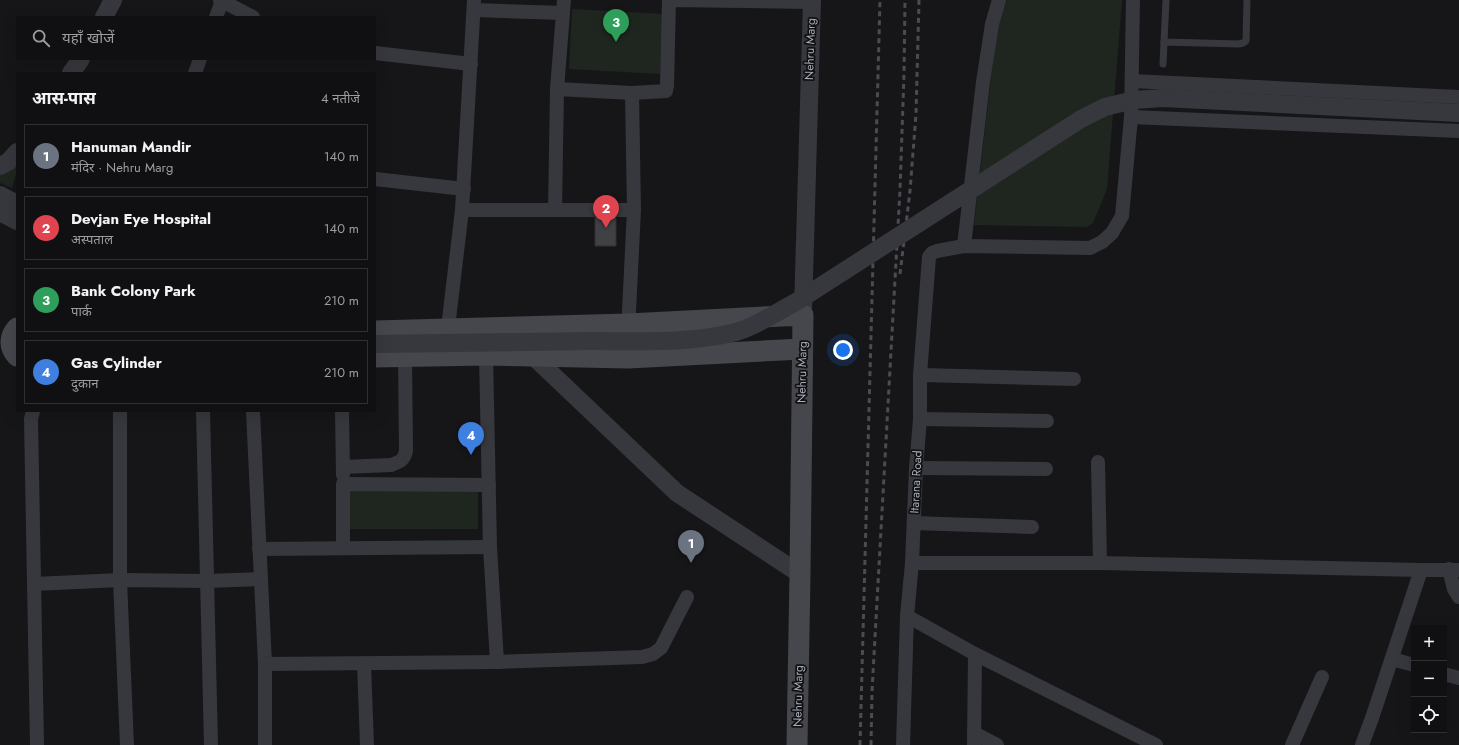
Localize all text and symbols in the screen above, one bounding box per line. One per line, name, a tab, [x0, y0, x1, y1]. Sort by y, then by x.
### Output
pin: 3	[603, 9, 629, 42]
search box	[16, 16, 376, 60]
street label: Nehru Marg	[800, 18, 820, 80]
icon: search	[30, 27, 52, 49]
text: यहाँ खोजें	[62, 27, 114, 49]
text: आस-पास	[32, 86, 96, 110]
text: 4 नतीजे	[321, 89, 360, 108]
text: Hanuman Mandir	[71, 136, 191, 158]
text: 1	[43, 147, 49, 166]
text: 140 m	[324, 147, 359, 166]
text: मंदिर · Nehru Marg	[71, 158, 173, 177]
pin: 2	[593, 195, 619, 228]
text: Devjan Eye Hospital	[71, 208, 211, 230]
text: 2	[42, 219, 50, 238]
text: 140 m	[324, 219, 359, 238]
text: अस्पताल	[71, 230, 113, 249]
text: Bank Colony Park	[71, 280, 196, 302]
text: 3	[42, 291, 50, 310]
text: 210 m	[324, 291, 359, 310]
text: पार्क	[71, 302, 92, 321]
your location	[833, 340, 853, 360]
street label: Nehru Marg	[792, 341, 812, 403]
text: Gas Cylinder	[71, 352, 162, 374]
text: 4	[41, 363, 51, 382]
text: 210 m	[324, 363, 359, 382]
text: दुकान	[71, 374, 98, 393]
pin: 4	[458, 422, 484, 455]
street label: Itarana Road	[905, 450, 927, 514]
pin: 1	[678, 530, 704, 563]
map controls	[1411, 625, 1447, 733]
button: +	[1411, 625, 1447, 661]
button: −	[1411, 661, 1447, 697]
street label: Nehru Marg	[788, 665, 808, 727]
button: locate	[1411, 697, 1447, 733]

